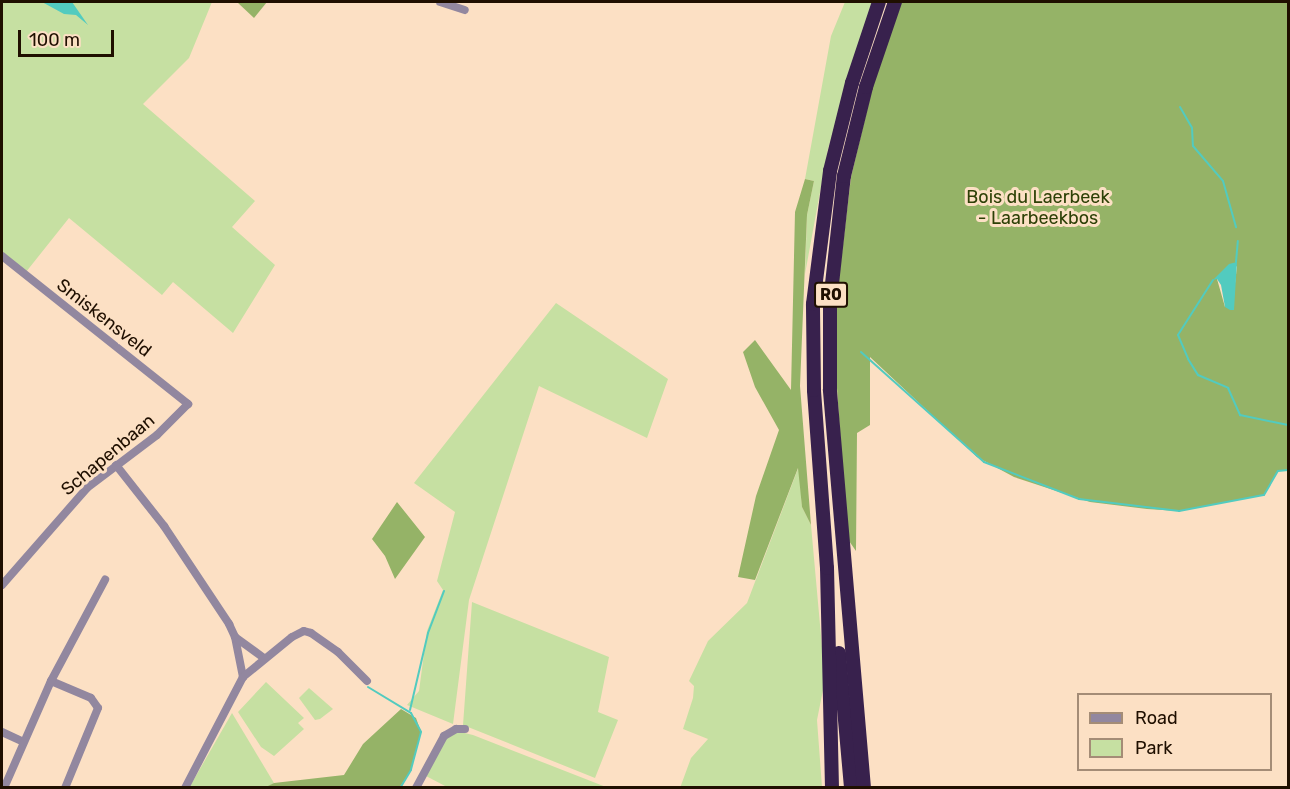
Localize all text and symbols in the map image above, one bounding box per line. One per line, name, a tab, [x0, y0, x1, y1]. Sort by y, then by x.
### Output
scale bar	[21, 18, 117, 56]
text: 100 m	[29, 29, 80, 51]
park label: Bois du Laerbeek - Laarbeekbos	[966, 187, 1110, 230]
street label: Smiskensveld	[52, 274, 156, 362]
road number: R0	[813, 282, 849, 308]
street label: Schapenbaan	[57, 410, 159, 500]
legend	[1077, 693, 1272, 771]
text: Road	[1135, 707, 1178, 729]
text: Park	[1135, 737, 1172, 759]

